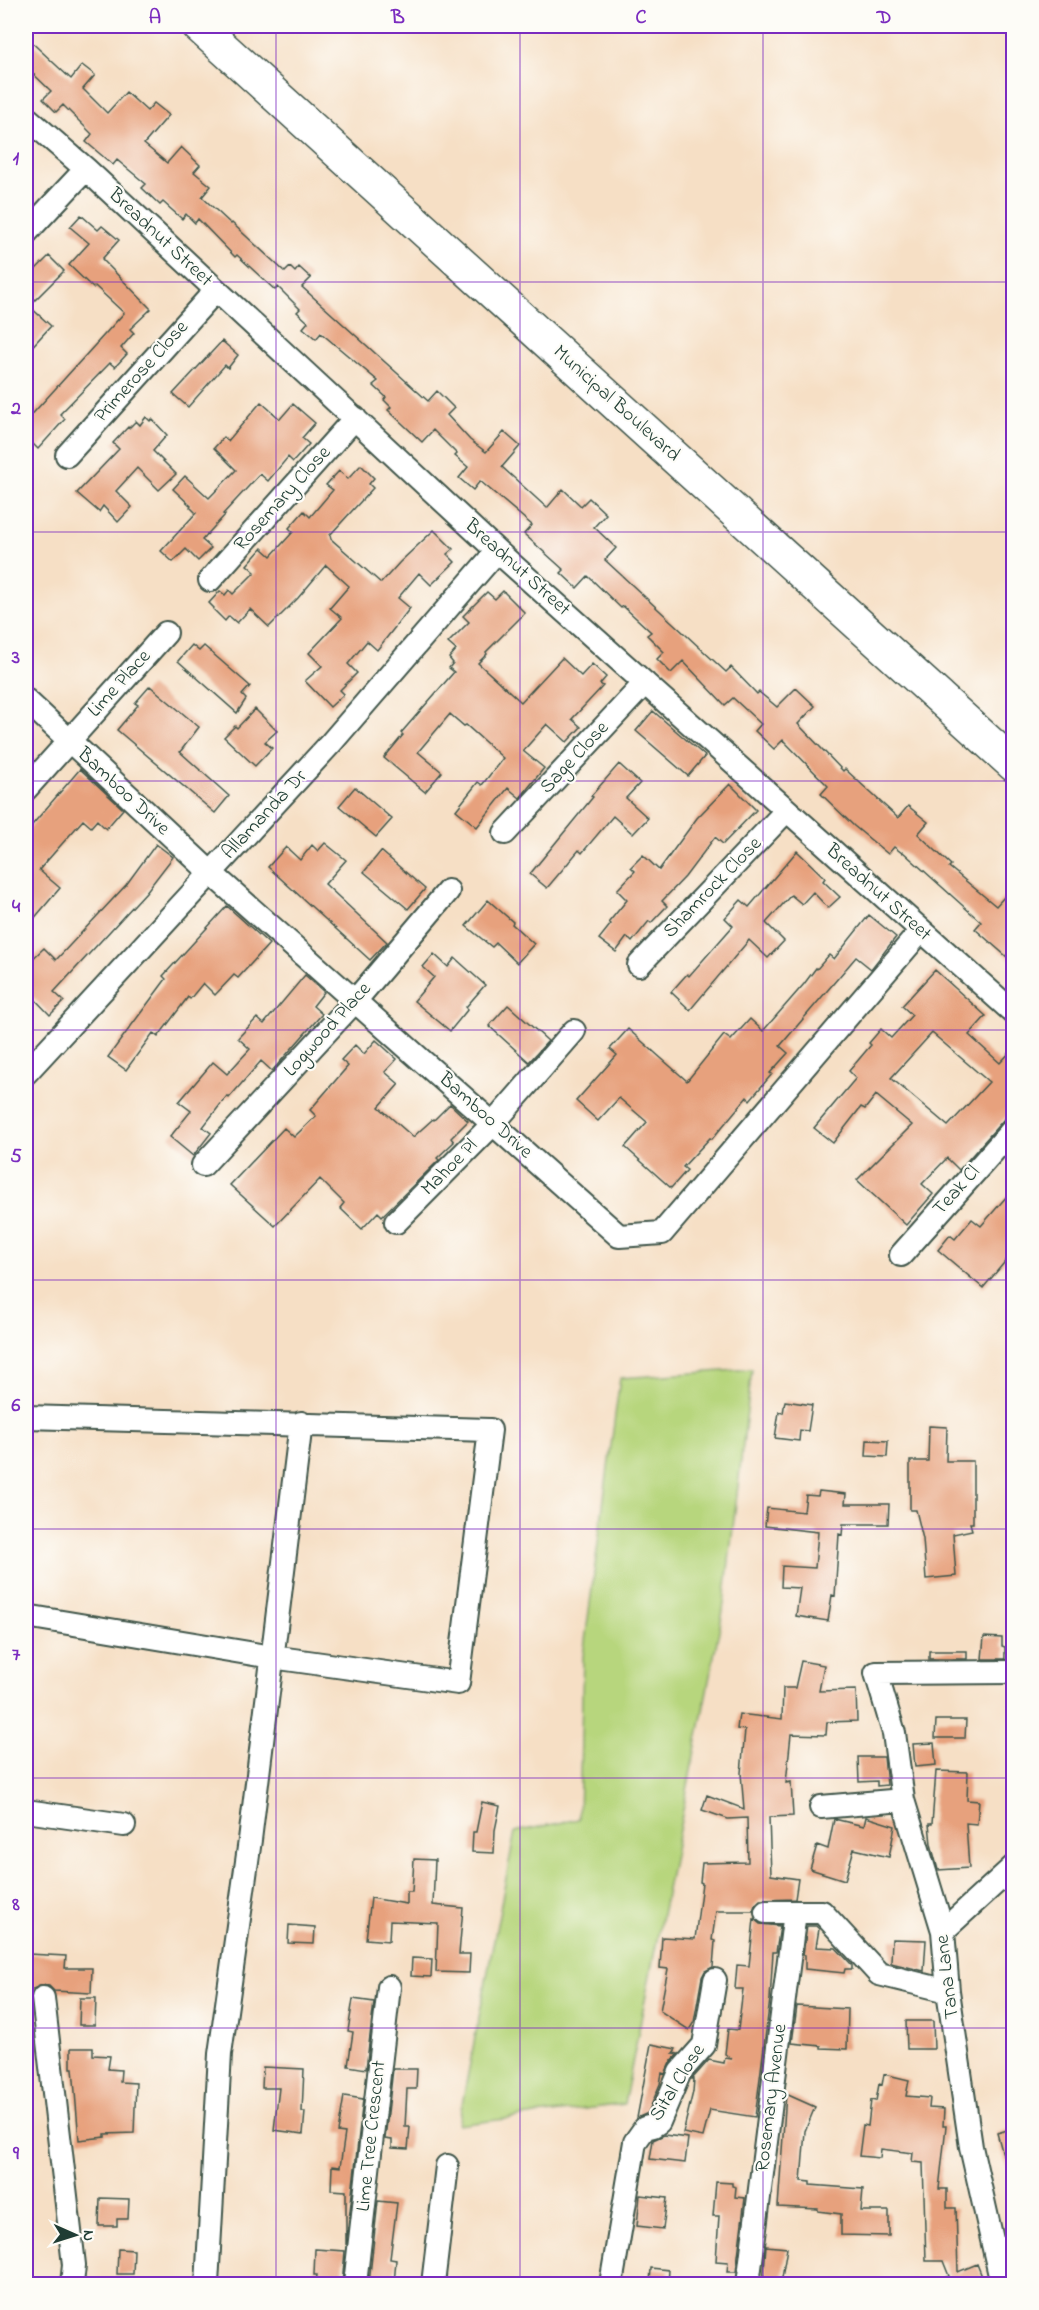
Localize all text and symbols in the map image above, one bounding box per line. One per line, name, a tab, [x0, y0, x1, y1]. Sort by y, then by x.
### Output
text: A	[149, 4, 161, 33]
text: B	[390, 4, 405, 33]
text: C	[636, 4, 647, 33]
text: D	[876, 4, 891, 33]
text: 1	[13, 145, 20, 174]
street label: Breadnut Street	[100, 181, 219, 294]
street label: Primerose Close	[88, 314, 196, 430]
street label: Municipal Boulevard	[546, 339, 686, 469]
text: 2	[10, 395, 21, 424]
street label: Rosemary Close	[228, 440, 338, 558]
street label: Breadnut Street	[457, 512, 577, 624]
street label: Lime Place	[81, 643, 159, 724]
text: 3	[11, 644, 20, 673]
street label: Sage Close	[534, 715, 617, 802]
street label: Bamboo Drive	[69, 741, 176, 843]
street label: Allamanda Dr	[216, 763, 315, 867]
street label: Shamrock Close	[657, 831, 769, 945]
street label: Breadnut Street	[818, 837, 938, 949]
text: 4	[12, 893, 21, 922]
street label: Logwood Place	[277, 976, 379, 1085]
street label: Bamboo Drive	[431, 1065, 539, 1166]
street label: Mahoe Pl	[415, 1133, 485, 1203]
text: 5	[10, 1143, 22, 1172]
street label: Teak Cl	[926, 1159, 988, 1223]
text: 6	[12, 1392, 21, 1421]
text: 7	[12, 1641, 21, 1670]
text: 8	[11, 1891, 20, 1920]
street label: Tana Lane	[928, 1933, 968, 2021]
street label: Rosemary Avenue	[749, 2022, 795, 2174]
street label: Sital Close	[643, 2039, 713, 2127]
street label: Lime Tree Crescent	[350, 2059, 394, 2213]
text: 9	[12, 2140, 20, 2169]
north arrow	[45, 2205, 105, 2265]
text: N	[76, 2230, 100, 2242]

